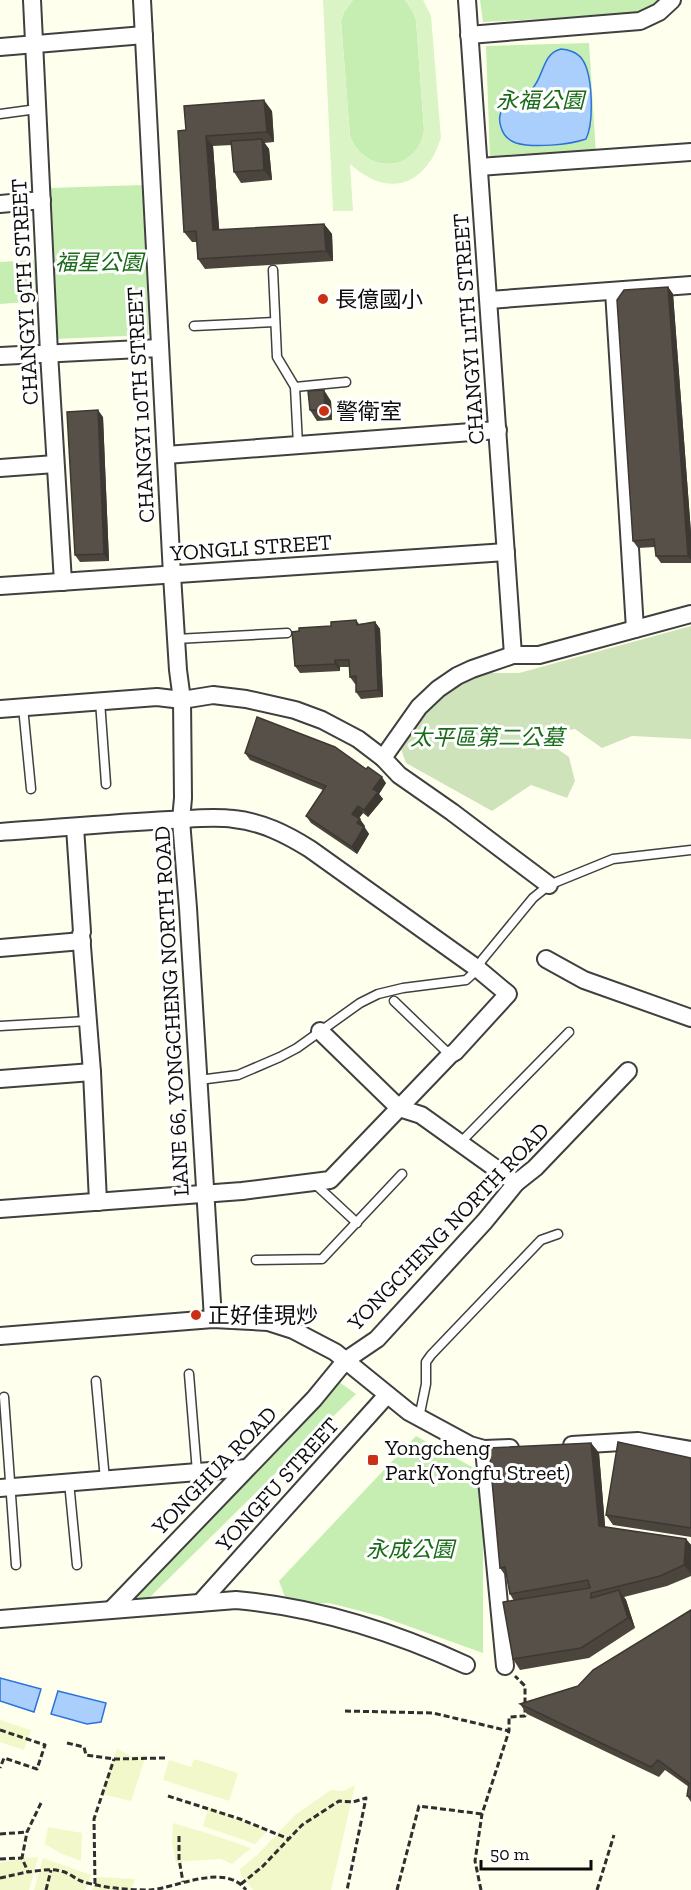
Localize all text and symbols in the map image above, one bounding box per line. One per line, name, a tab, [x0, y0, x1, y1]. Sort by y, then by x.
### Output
park label: 永福公園	[496, 87, 587, 114]
street label: CHANGYI 9TH STREET	[5, 178, 44, 406]
street label: CHANGYI 11TH STREET	[447, 212, 490, 446]
park label: 福星公園	[55, 249, 146, 276]
street label: CHANGYI 10TH STREET	[121, 286, 160, 524]
place label: 長億國小	[335, 286, 423, 313]
marker: 長億國小	[316, 292, 330, 306]
place label: 警衛室	[336, 398, 402, 425]
marker: 警衛室	[317, 404, 331, 418]
street label: YONGLI STREET	[168, 528, 333, 567]
park label: 太平區第二公墓	[410, 724, 567, 751]
street label: LANE 66, YONGCHENG NORTH ROAD	[148, 825, 195, 1197]
street label: YONGCHENG NORTH ROAD	[341, 1117, 555, 1337]
place label: 正好佳現炒	[208, 1302, 318, 1329]
marker: 正好佳現炒	[189, 1308, 203, 1322]
street label: YONGHUA ROAD	[146, 1400, 282, 1541]
street label: YONGFU STREET	[209, 1411, 345, 1558]
place label: Yongcheng Park(Yongfu Street)	[384, 1434, 570, 1486]
marker: Yongcheng Park(Yongfu Street)	[366, 1453, 380, 1467]
park label: 永成公園	[366, 1536, 457, 1563]
scale bar	[481, 1833, 590, 1871]
text: 50 m	[490, 1843, 530, 1865]

